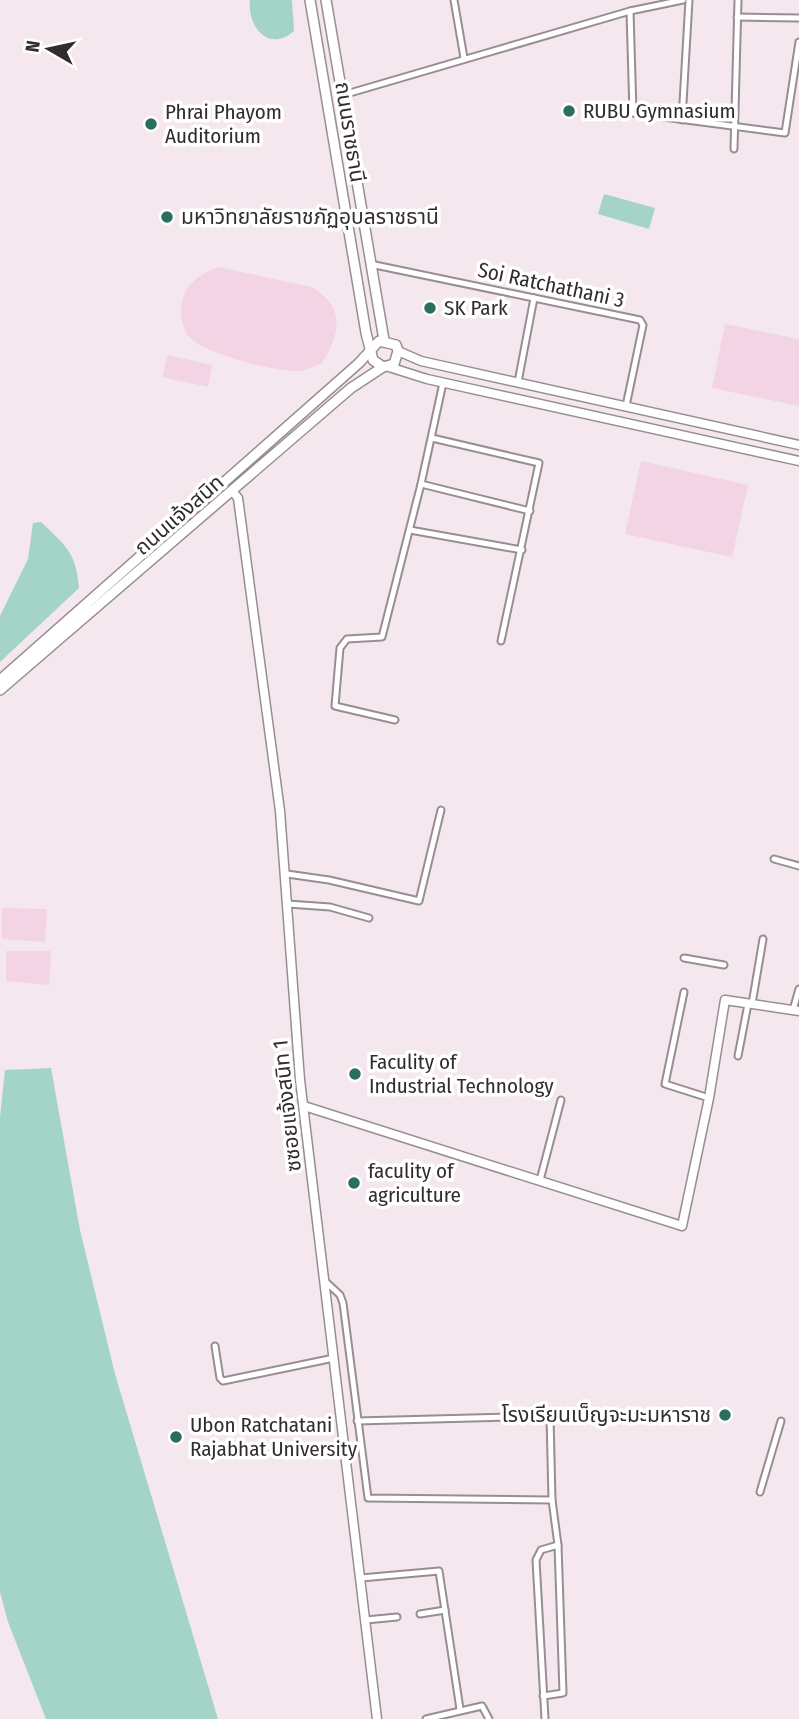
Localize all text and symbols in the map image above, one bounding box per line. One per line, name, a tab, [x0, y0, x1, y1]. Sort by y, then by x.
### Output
north arrow	[14, 14, 84, 84]
text: N	[20, 39, 45, 54]
street label: ถนนราชธานี	[329, 80, 371, 184]
place label: RUBU Gymnasium	[583, 98, 736, 124]
place label: Phrai Phayom Auditorium	[165, 99, 282, 149]
marker: RUBU Gymnasium	[561, 103, 577, 119]
marker: Phrai Phayom Auditorium	[143, 116, 159, 132]
place label: มหาวิทยาลัยราชภัฏอุบลราชธานี	[181, 204, 439, 230]
marker: มหาวิทยาลัยราชภัฏอุบลราชธานี	[159, 209, 175, 225]
street label: Soi Ratchathani 3	[475, 257, 627, 313]
place label: SK Park	[444, 295, 508, 321]
marker: SK Park	[422, 300, 438, 316]
street label: ถนนแจ้งสนิท	[129, 469, 229, 561]
street label: ซซอยแจ้งสนิท 1	[267, 1039, 307, 1173]
place label: Faculity of Industrial Technology	[369, 1049, 554, 1099]
marker: Faculity of Industrial Technology	[347, 1066, 363, 1082]
place label: faculity of agriculture	[368, 1158, 461, 1208]
marker: faculity of agriculture	[346, 1175, 362, 1191]
place label: โรงเรียนเบ็ญจะมะมหาราช	[502, 1402, 711, 1428]
marker: โรงเรียนเบ็ญจะมะมหาราช	[717, 1407, 733, 1423]
place label: Ubon Ratchatani Rajabhat University	[190, 1412, 358, 1462]
marker: Ubon Ratchatani Rajabhat University	[168, 1429, 184, 1445]

